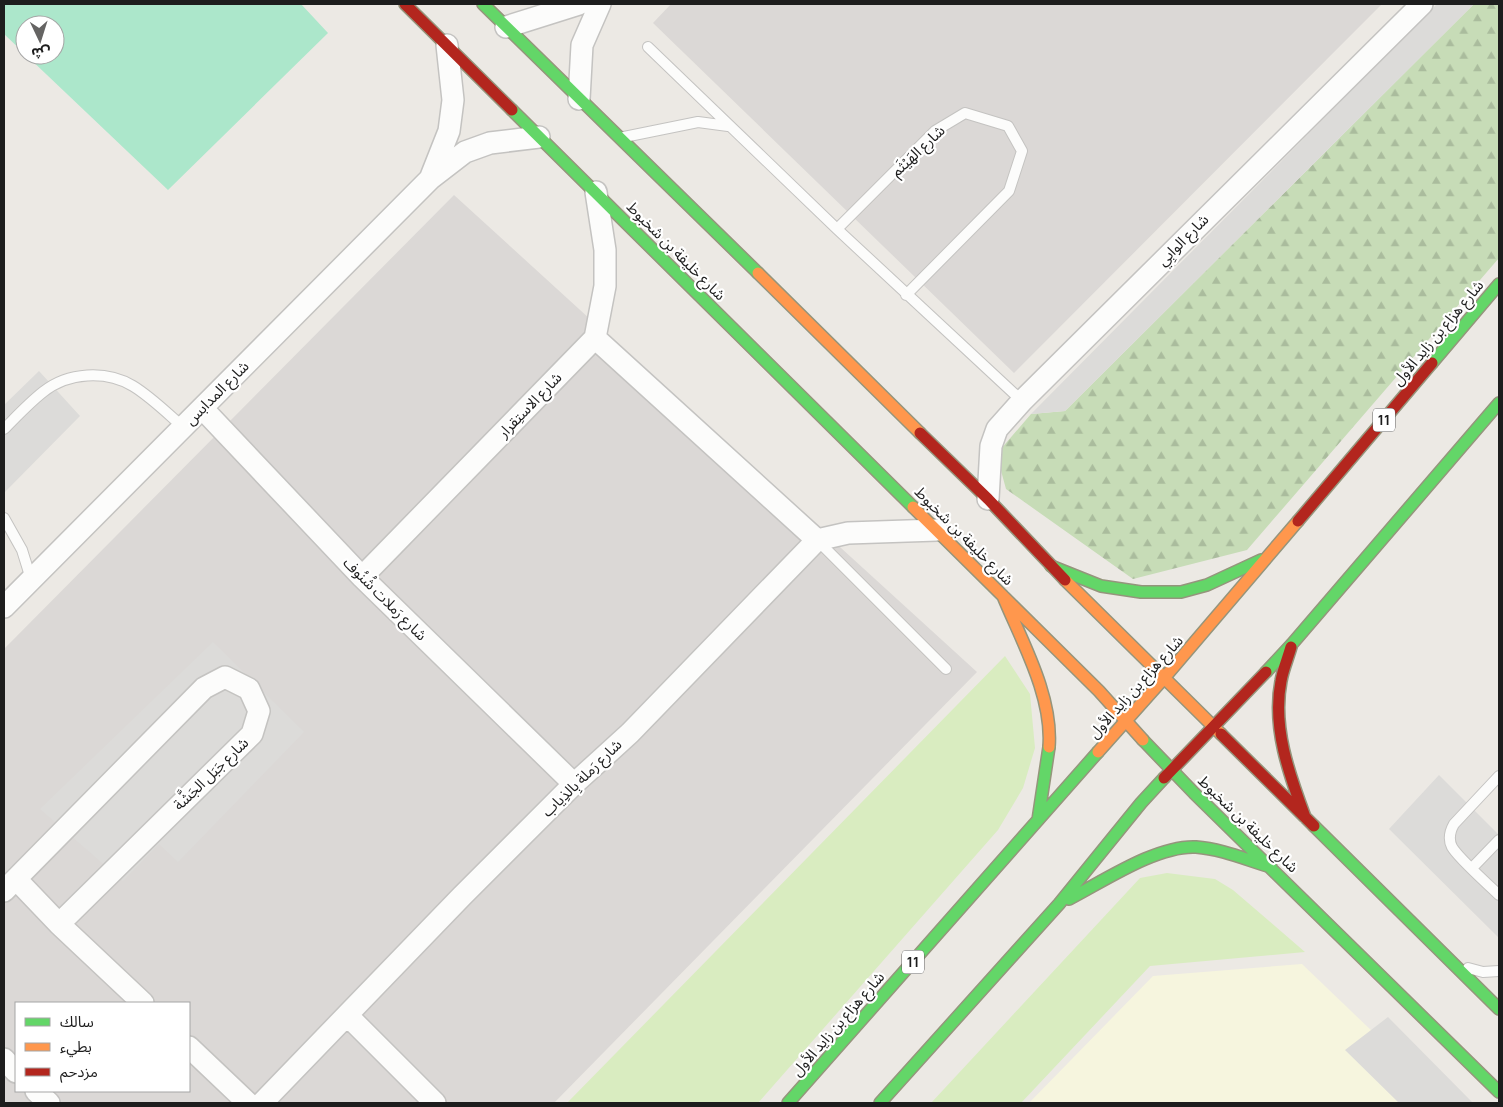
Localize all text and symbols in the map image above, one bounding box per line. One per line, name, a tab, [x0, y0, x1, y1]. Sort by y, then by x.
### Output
north arrow	[15, 15, 65, 65]
text: ش	[31, 43, 51, 64]
street label: شارع الهَيْثَم	[886, 120, 951, 183]
street label: شارع خليفة بن شخبوط	[621, 196, 731, 306]
street label: شارع الوابِي	[1152, 209, 1215, 272]
street label: شارع هزاع بن زايد الأول	[1387, 275, 1490, 391]
street label: شارع المدابس	[180, 356, 255, 431]
street label: شارع الاستِقرار	[492, 367, 568, 444]
road number: 11	[1373, 408, 1395, 432]
street label: شارع خليفة بن شخبوط	[909, 481, 1019, 591]
street label: شارع رَملات شُنُوف	[337, 552, 432, 647]
street label: شارع هزاع بن زايد الأول	[1084, 630, 1189, 744]
street label: شارع جَبَل الجَشَّة	[168, 732, 254, 816]
street label: شارع رَملة بِالذِياب	[537, 734, 628, 823]
street label: شارع خليفة بن شخبوط	[1192, 770, 1303, 879]
road number: 11	[902, 950, 924, 974]
street label: شارع هزاع بن زايد الأول	[786, 967, 891, 1082]
legend	[15, 1002, 190, 1092]
text: سالك	[60, 1011, 94, 1032]
text: بطيء	[60, 1036, 92, 1058]
text: مزدحم	[60, 1061, 98, 1083]

